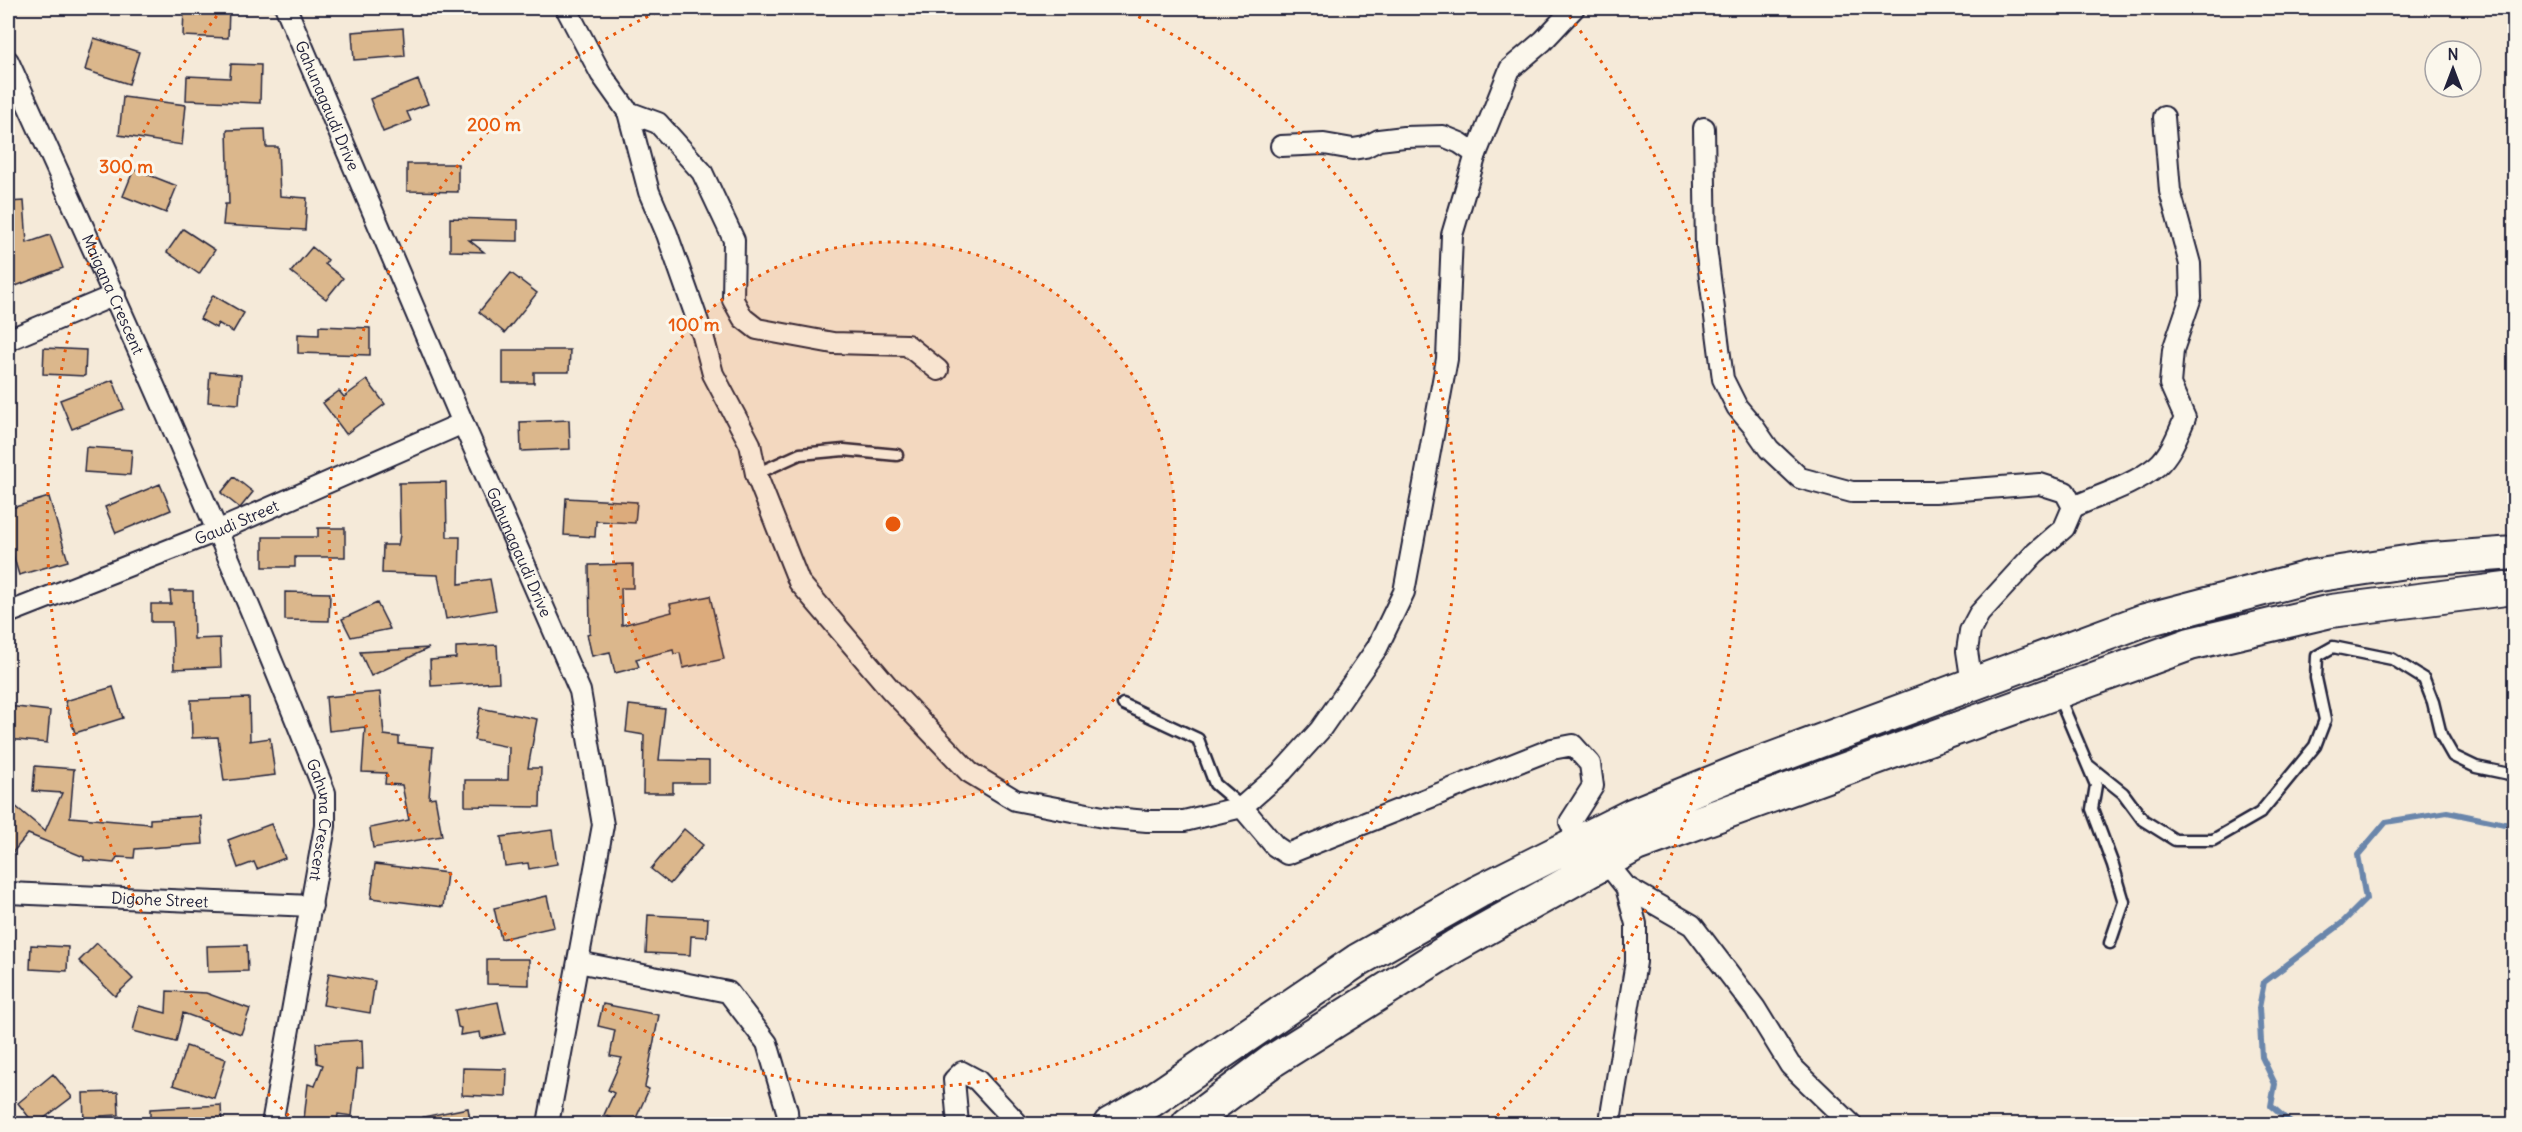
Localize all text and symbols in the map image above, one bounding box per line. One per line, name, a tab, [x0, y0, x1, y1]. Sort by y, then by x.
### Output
street label: Gahunagaudi Drive	[291, 37, 364, 174]
north arrow	[2423, 39, 2483, 99]
text: N	[2447, 44, 2459, 64]
text: 200 m	[467, 113, 521, 136]
text: 300 m	[99, 155, 153, 178]
street label: Maigana Crescent	[78, 231, 149, 358]
text: 100 m	[669, 313, 720, 336]
street label: Gahunagaudi Drive	[482, 484, 556, 620]
street label: Gaudi Street	[192, 495, 282, 549]
centre of rings	[883, 514, 903, 534]
street label: Gahuna Crescent	[302, 756, 335, 883]
street label: Digohe Street	[111, 887, 209, 912]

